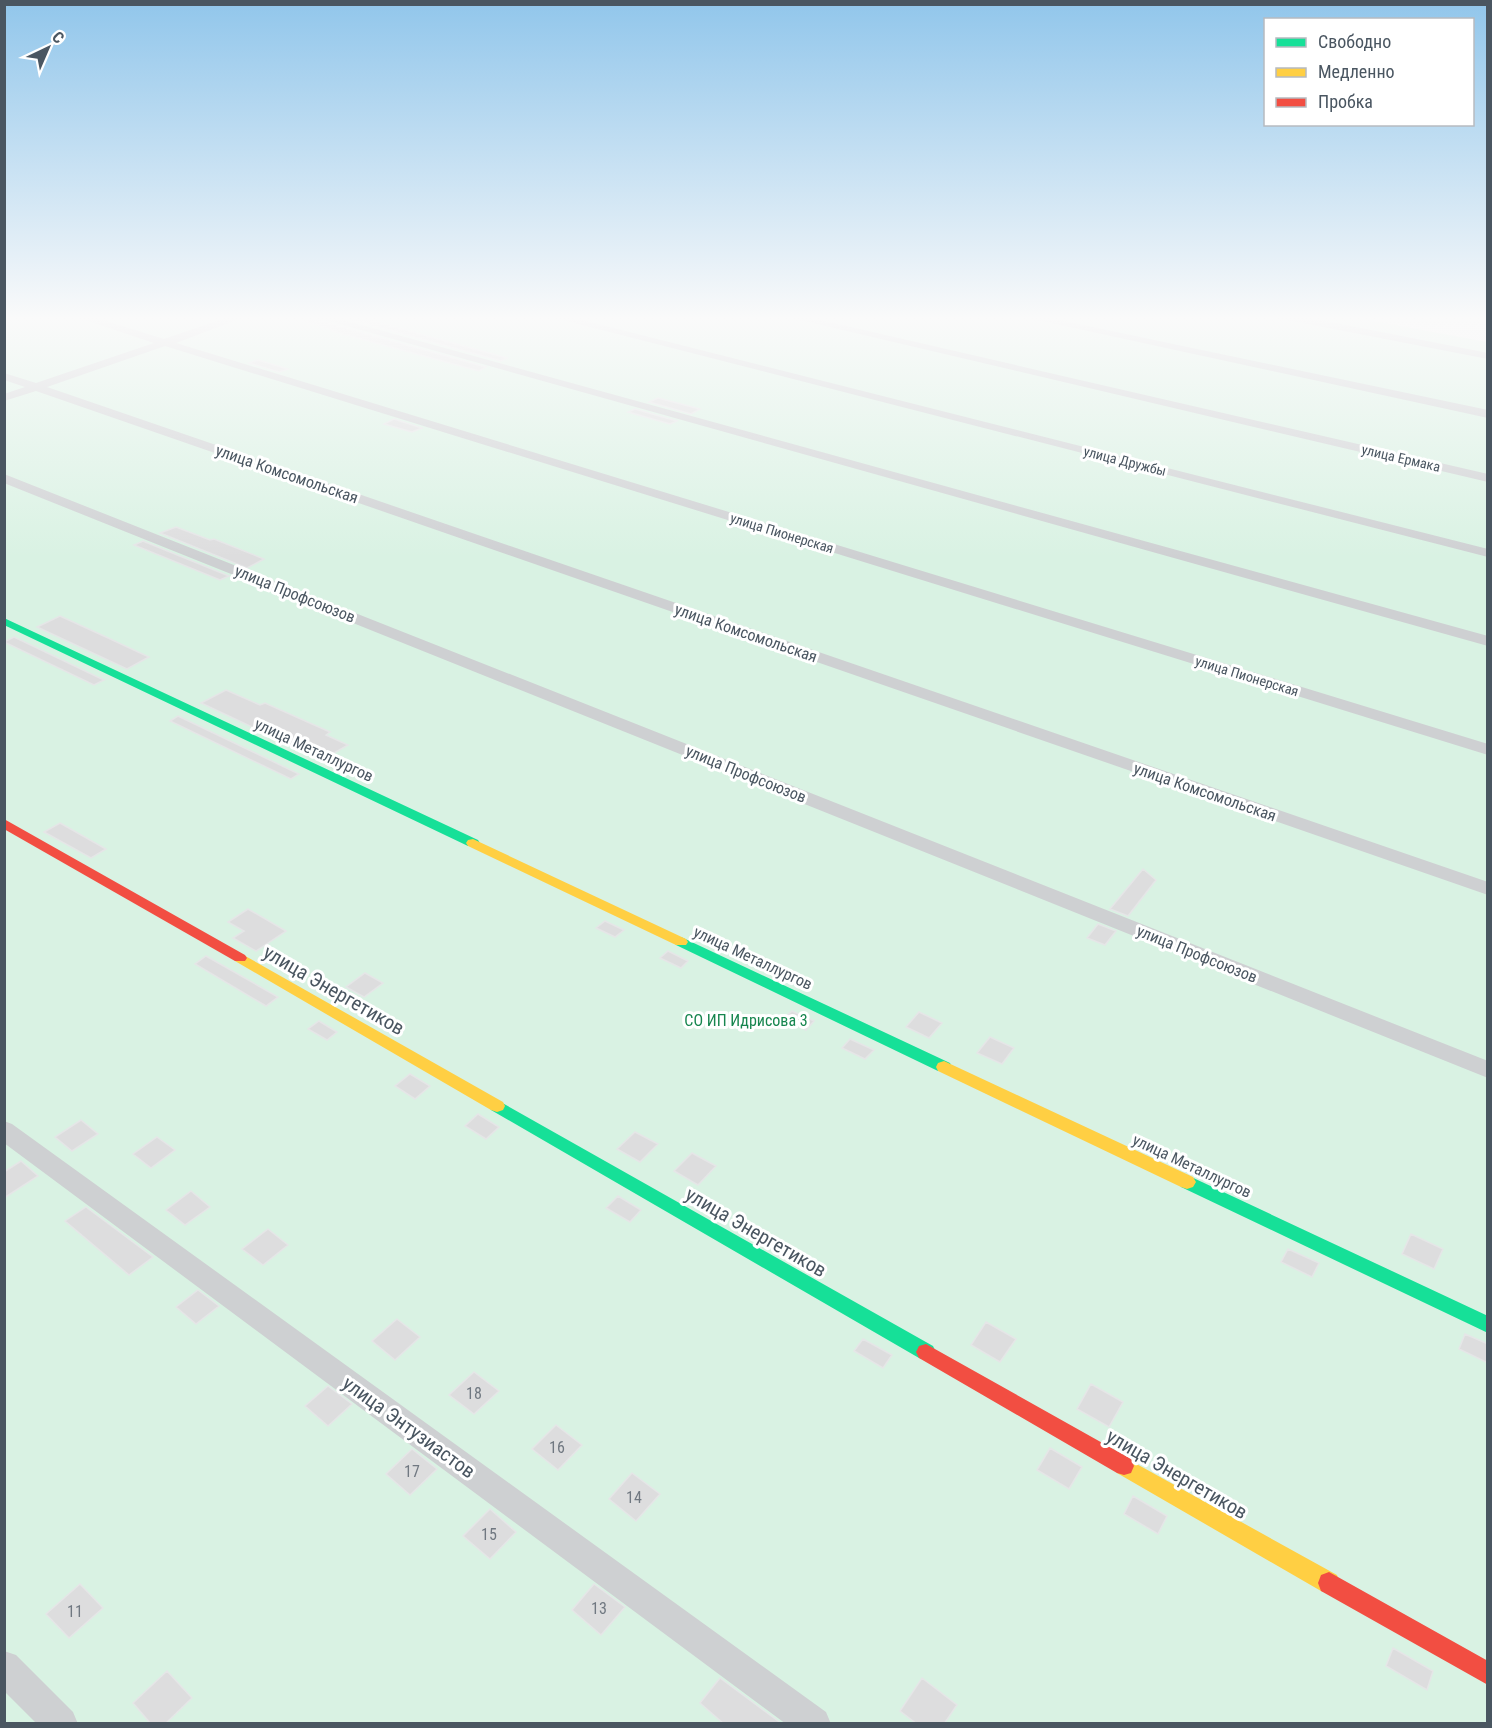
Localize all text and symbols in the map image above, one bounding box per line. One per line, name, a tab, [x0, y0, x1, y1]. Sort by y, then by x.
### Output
north arrow	[18, 18, 78, 78]
legend	[1264, 18, 1474, 126]
text: С	[48, 28, 68, 48]
text: Свободно	[1318, 31, 1391, 52]
text: Медленно	[1318, 61, 1395, 82]
text: Пробка	[1318, 91, 1373, 112]
street label: улица Комсомольская	[213, 441, 361, 507]
street label: улица Ермака	[1360, 441, 1442, 475]
street label: улица Дружбы	[1082, 443, 1168, 479]
street label: улица Пионерская	[728, 510, 836, 556]
street label: улица Профсоюзов	[232, 561, 358, 627]
street label: улица Комсомольская	[672, 600, 820, 666]
street label: улица Пионерская	[1193, 653, 1301, 699]
street label: улица Металлургов	[252, 714, 376, 786]
street label: улица Профсоюзов	[683, 741, 809, 807]
street label: улица Комсомольская	[1131, 759, 1279, 825]
street label: улица Профсоюзов	[1134, 921, 1260, 987]
street label: улица Металлургов	[691, 922, 815, 994]
street label: улица Энергетиков	[259, 940, 409, 1040]
park label: СО ИП Идрисова 3	[684, 1011, 808, 1030]
street label: улица Металлургов	[1130, 1130, 1254, 1202]
street label: улица Энергетиков	[681, 1182, 831, 1282]
street label: улица Энтузиастов	[338, 1371, 480, 1483]
house number: 18	[466, 1384, 482, 1403]
street label: улица Энергетиков	[1102, 1424, 1252, 1524]
house number: 16	[549, 1438, 565, 1457]
house number: 17	[404, 1462, 420, 1481]
house number: 14	[626, 1488, 642, 1507]
house number: 15	[481, 1525, 497, 1544]
house number: 13	[591, 1599, 607, 1618]
house number: 11	[67, 1602, 83, 1621]

